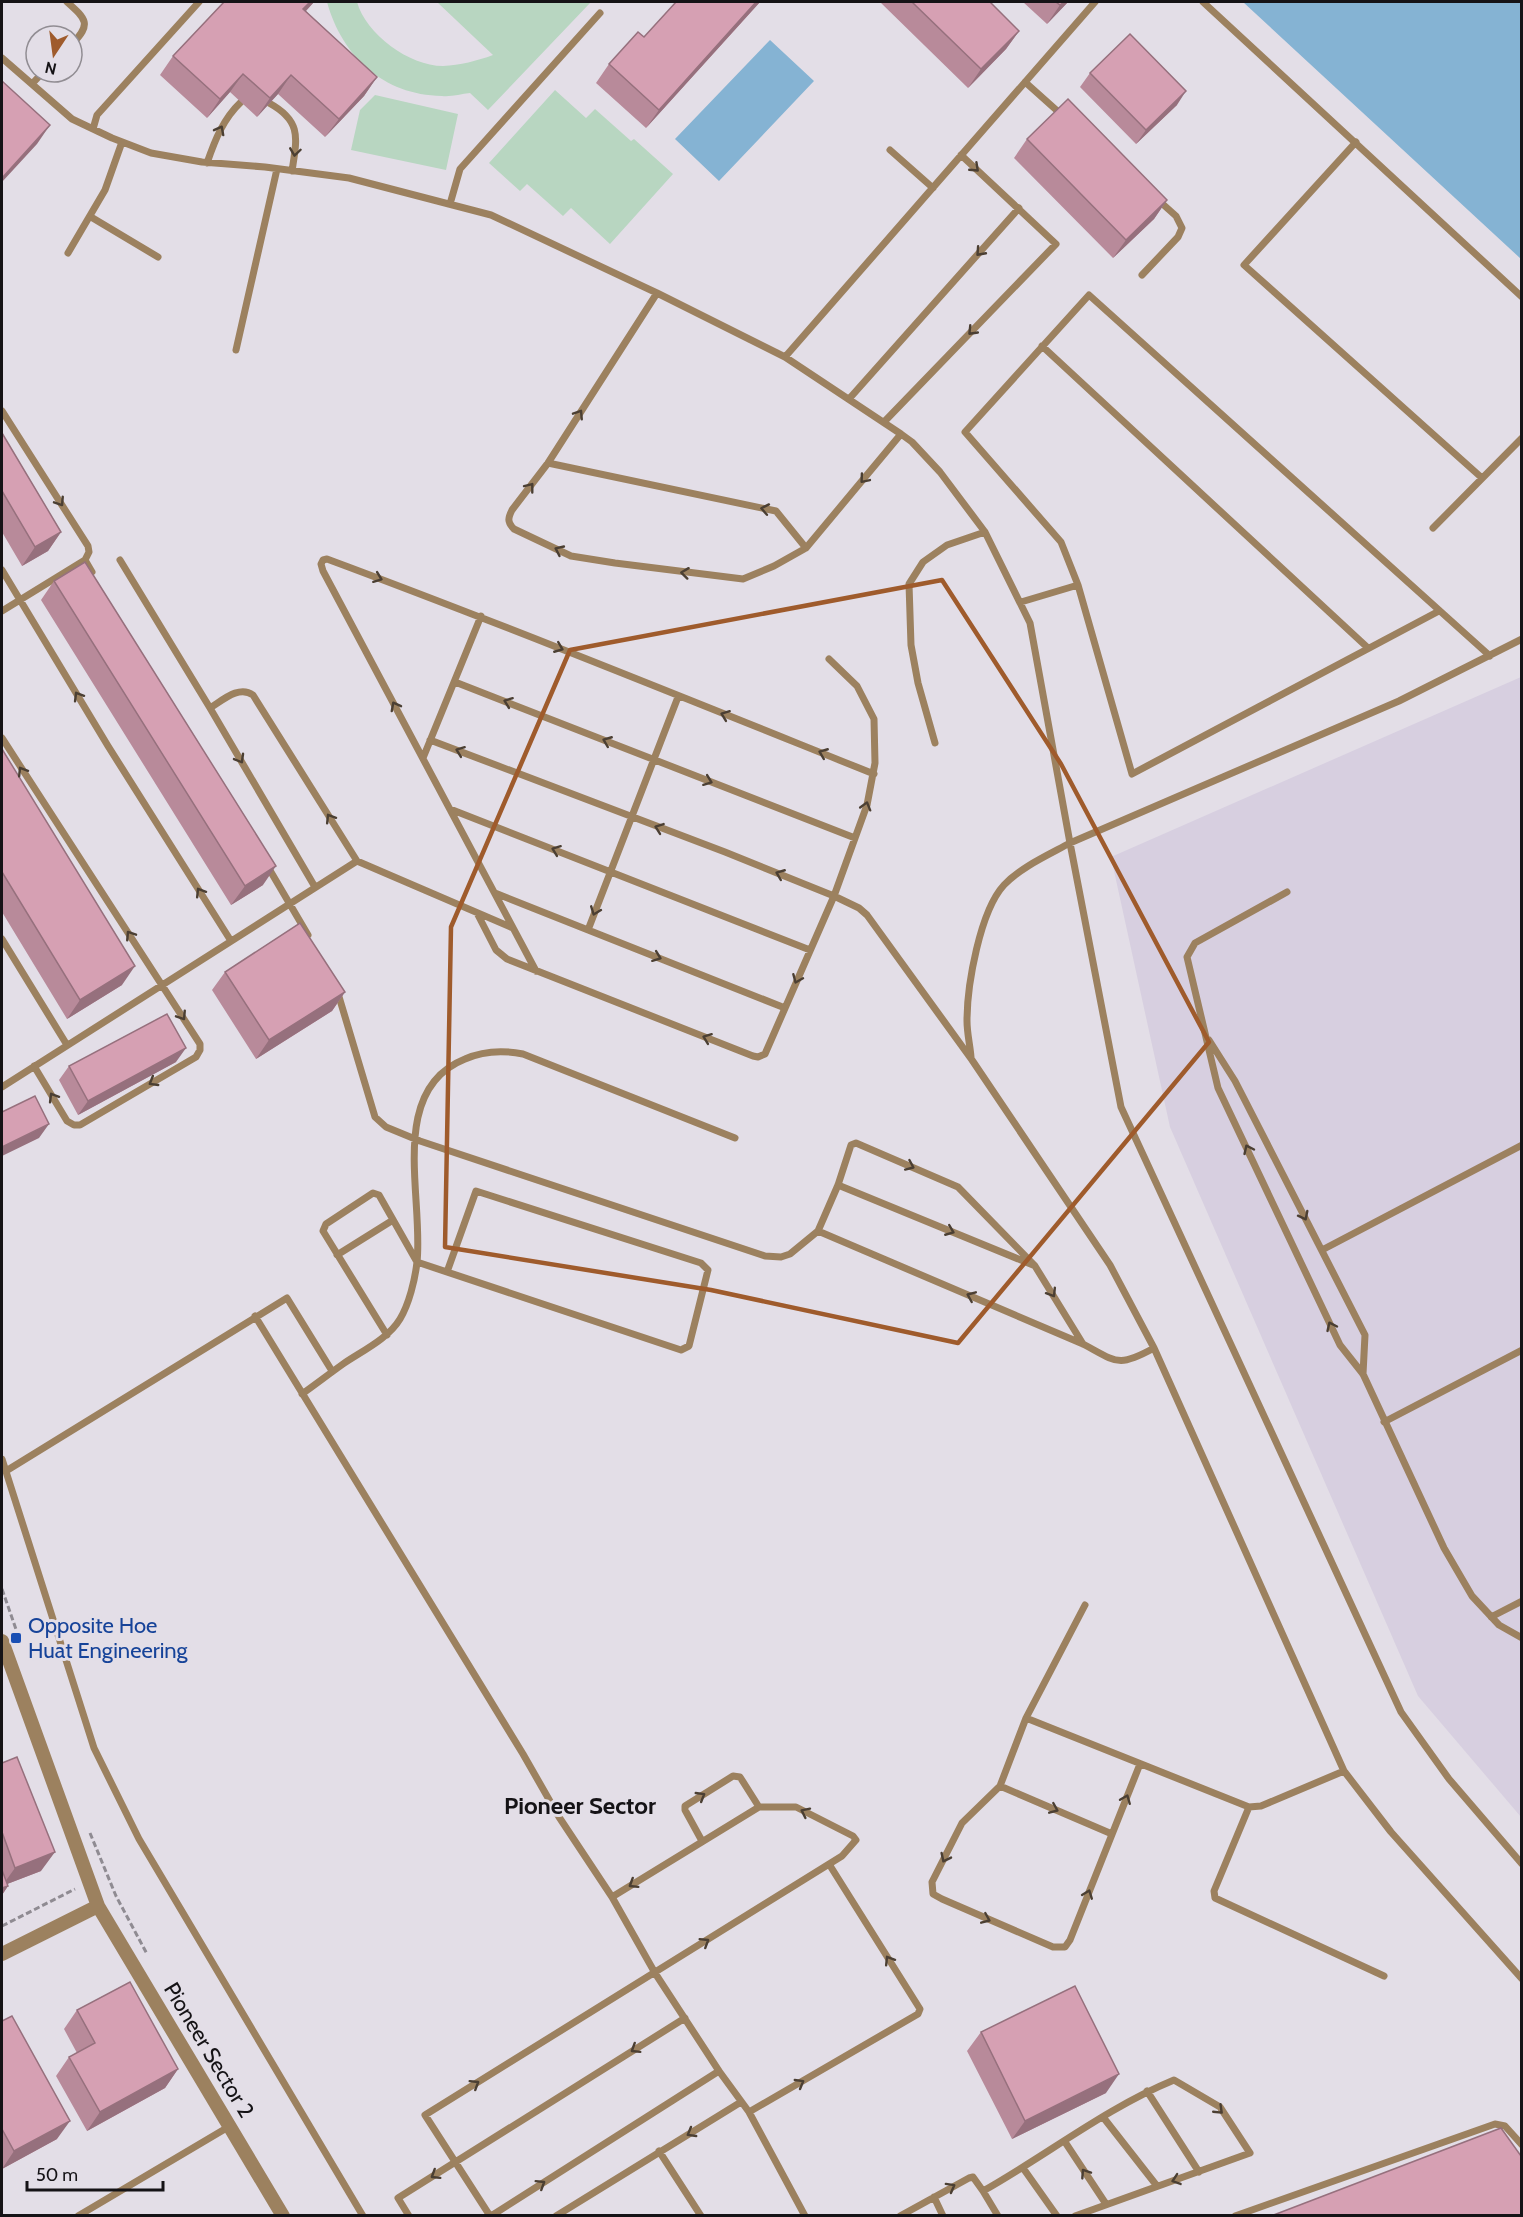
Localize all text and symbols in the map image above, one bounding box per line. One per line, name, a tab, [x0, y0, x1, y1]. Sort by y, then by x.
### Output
north arrow	[24, 24, 84, 84]
text: N	[43, 58, 58, 79]
one-way arrow	[213, 126, 224, 136]
one-way arrow	[289, 147, 302, 156]
one-way arrow	[968, 161, 978, 172]
one-way arrow	[976, 245, 987, 256]
one-way arrow	[968, 324, 979, 334]
one-way arrow	[572, 410, 584, 420]
one-way arrow	[860, 472, 871, 483]
one-way arrow	[522, 482, 533, 493]
one-way arrow	[52, 496, 64, 506]
one-way arrow	[760, 503, 770, 516]
one-way arrow	[554, 545, 565, 557]
one-way arrow	[681, 567, 690, 579]
one-way arrow	[372, 570, 383, 583]
one-way arrow	[553, 641, 564, 653]
one-way arrow	[74, 692, 85, 702]
one-way arrow	[503, 697, 514, 709]
one-way arrow	[391, 702, 402, 712]
one-way arrow	[720, 710, 731, 722]
one-way arrow	[602, 736, 613, 748]
one-way arrow	[455, 746, 466, 759]
one-way arrow	[818, 748, 828, 761]
one-way arrow	[232, 753, 244, 763]
one-way arrow	[18, 767, 30, 777]
one-way arrow	[702, 773, 713, 786]
one-way arrow	[859, 801, 871, 812]
one-way arrow	[326, 814, 338, 824]
one-way arrow	[654, 822, 665, 835]
one-way arrow	[551, 845, 562, 858]
one-way arrow	[775, 869, 786, 881]
one-way arrow	[196, 887, 207, 898]
one-way arrow	[590, 906, 603, 916]
one-way arrow	[125, 931, 137, 941]
one-way arrow	[651, 950, 662, 962]
one-way arrow	[792, 972, 804, 983]
one-way arrow	[175, 1010, 187, 1020]
one-way arrow	[702, 1032, 713, 1045]
one-way arrow	[149, 1075, 159, 1087]
one-way arrow	[48, 1093, 60, 1103]
one-way arrow	[1243, 1145, 1255, 1156]
one-way arrow	[903, 1159, 914, 1171]
one-way arrow	[1297, 1209, 1308, 1220]
one-way arrow	[944, 1224, 955, 1236]
one-way arrow	[1044, 1287, 1056, 1297]
one-way arrow	[966, 1291, 977, 1303]
one-way arrow	[1327, 1321, 1339, 1332]
place label: Opposite Hoe Huat Engineering	[28, 1612, 189, 1664]
marker: Opposite Hoe Huat Engineering	[9, 1631, 23, 1645]
district label: Pioneer Sector	[504, 1791, 656, 1820]
one-way arrow	[695, 1791, 705, 1803]
one-way arrow	[1119, 1794, 1131, 1805]
one-way arrow	[1048, 1802, 1059, 1814]
one-way arrow	[801, 1808, 811, 1819]
one-way arrow	[940, 1851, 952, 1862]
one-way arrow	[629, 1877, 640, 1888]
one-way arrow	[1081, 1889, 1094, 1899]
one-way arrow	[980, 1911, 991, 1923]
one-way arrow	[698, 1938, 709, 1949]
one-way arrow	[885, 1956, 896, 1967]
street label: Pioneer Sector 2	[158, 1978, 260, 2122]
one-way arrow	[631, 2042, 642, 2053]
one-way arrow	[794, 2079, 804, 2090]
one-way arrow	[469, 2080, 479, 2092]
one-way arrow	[1212, 2103, 1223, 2113]
one-way arrow	[687, 2126, 697, 2137]
scale bar	[27, 2154, 164, 2192]
text: 50 m	[36, 2164, 78, 2186]
one-way arrow	[431, 2168, 441, 2180]
one-way arrow	[1081, 2169, 1093, 2179]
one-way arrow	[1171, 2172, 1182, 2185]
one-way arrow	[535, 2180, 545, 2192]
one-way arrow	[945, 2183, 955, 2195]

